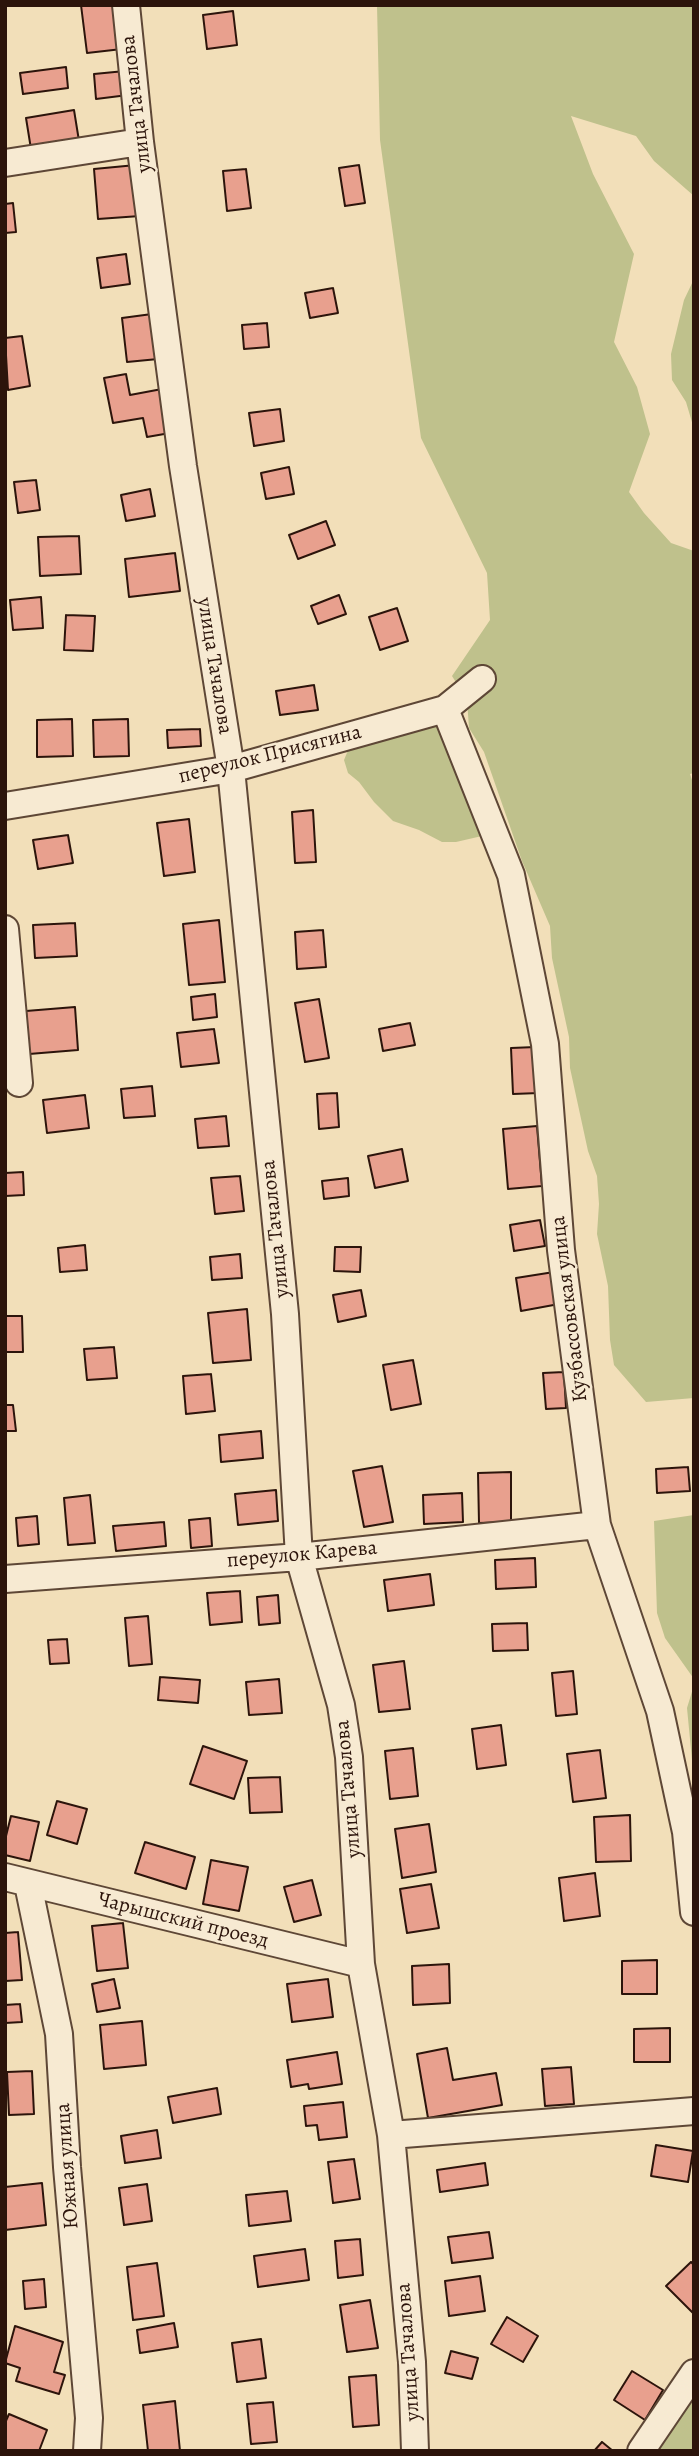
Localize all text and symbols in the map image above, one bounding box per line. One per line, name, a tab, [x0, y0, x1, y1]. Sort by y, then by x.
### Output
street label: улица Тачалова	[116, 34, 158, 174]
street label: улица Тачалова	[191, 596, 237, 736]
street label: переулок Присягина	[176, 720, 364, 790]
street label: улица Тачалова	[256, 1159, 296, 1299]
street label: Кузбассовская улица	[546, 1215, 594, 1403]
street label: переулок Карева	[226, 1536, 378, 1574]
street label: улица Тачалова	[330, 1719, 368, 1859]
street label: Чарышский проезд	[95, 1888, 271, 1954]
street label: Южная улица	[51, 2102, 85, 2230]
street label: улица Тачалова	[392, 2282, 426, 2422]

